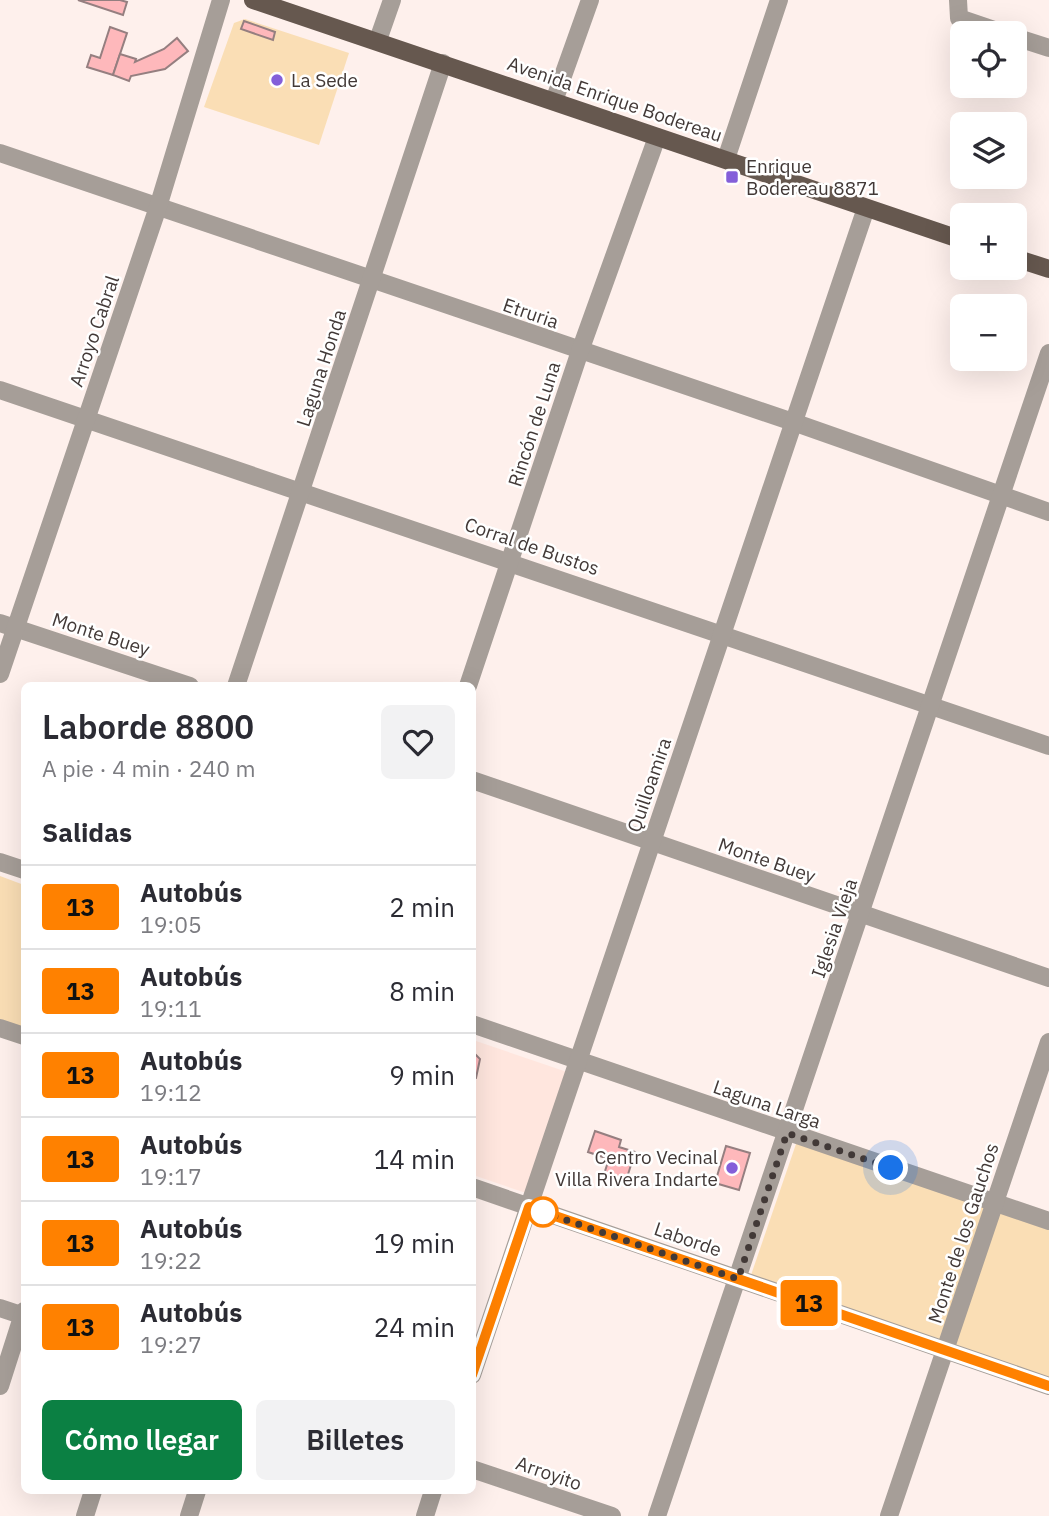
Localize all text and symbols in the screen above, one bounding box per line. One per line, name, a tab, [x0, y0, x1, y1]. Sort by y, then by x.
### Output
map controls	[950, 21, 1027, 371]
button: locate	[950, 21, 1027, 98]
street label: Avenida Enrique Bodereau	[504, 51, 726, 147]
place label: La Sede	[291, 68, 358, 92]
marker: La Sede	[269, 72, 285, 88]
button: layers	[950, 112, 1027, 189]
place label: Enrique Bodereau 8871	[746, 154, 879, 200]
marker: Enrique Bodereau 8871	[724, 169, 740, 185]
button: +	[950, 203, 1027, 280]
street label: Arroyo Cabral	[64, 272, 124, 390]
street label: Etruria	[500, 292, 562, 334]
button: −	[950, 294, 1027, 371]
street label: Laguna Honda	[291, 306, 351, 430]
street label: Rincón de Luna	[502, 358, 566, 490]
street label: Corral de Bustos	[462, 512, 602, 580]
street label: Monte Buey	[49, 607, 153, 661]
text: Laborde 8800	[42, 705, 254, 748]
button: heart	[381, 705, 455, 779]
street label: Quilloamira	[622, 735, 676, 835]
text: A pie · 4 min · 240 m	[42, 753, 256, 783]
text: Salidas	[42, 815, 132, 849]
street label: Monte Buey	[715, 832, 819, 888]
text: Autobús	[140, 875, 242, 909]
street label: Iglesia Vieja	[806, 875, 862, 981]
text: 2 min	[389, 890, 455, 924]
text: 13	[66, 891, 95, 923]
text: 19:05	[140, 909, 202, 939]
text: Autobús	[140, 959, 242, 993]
text: 8 min	[389, 974, 455, 1008]
text: 13	[66, 975, 95, 1007]
text: 19:11	[140, 993, 202, 1023]
text: Autobús	[140, 1043, 242, 1077]
text: 9 min	[389, 1058, 455, 1092]
text: 13	[66, 1059, 95, 1091]
street label: Laguna Larga	[710, 1074, 824, 1134]
text: 19:12	[140, 1077, 202, 1107]
text: Autobús	[140, 1127, 242, 1161]
street label: Monte de los Gauchos	[923, 1140, 1003, 1326]
text: 14 min	[374, 1142, 455, 1176]
text: 13	[66, 1143, 95, 1175]
place label: Centro Vecinal Villa Rivera Indarte	[555, 1145, 718, 1191]
your location	[873, 1150, 908, 1185]
marker: Centro Vecinal Villa Rivera Indarte	[724, 1160, 740, 1176]
text: 19:17	[140, 1161, 202, 1191]
unlabelled marker	[528, 1197, 558, 1227]
text: Autobús	[140, 1211, 242, 1245]
street label: Laborde	[651, 1216, 725, 1262]
text: 19 min	[374, 1226, 455, 1260]
text: 13	[66, 1227, 95, 1259]
text: 19:22	[140, 1245, 202, 1275]
line badge: 13	[778, 1280, 840, 1326]
text: 13	[795, 1287, 823, 1319]
text: Autobús	[140, 1295, 242, 1329]
text: 24 min	[374, 1310, 455, 1344]
text: 13	[66, 1311, 95, 1343]
text: 19:27	[140, 1329, 202, 1359]
button: Cómo llegar	[42, 1400, 242, 1480]
button: Billetes	[256, 1400, 455, 1480]
street label: Arroyito	[513, 1451, 585, 1495]

